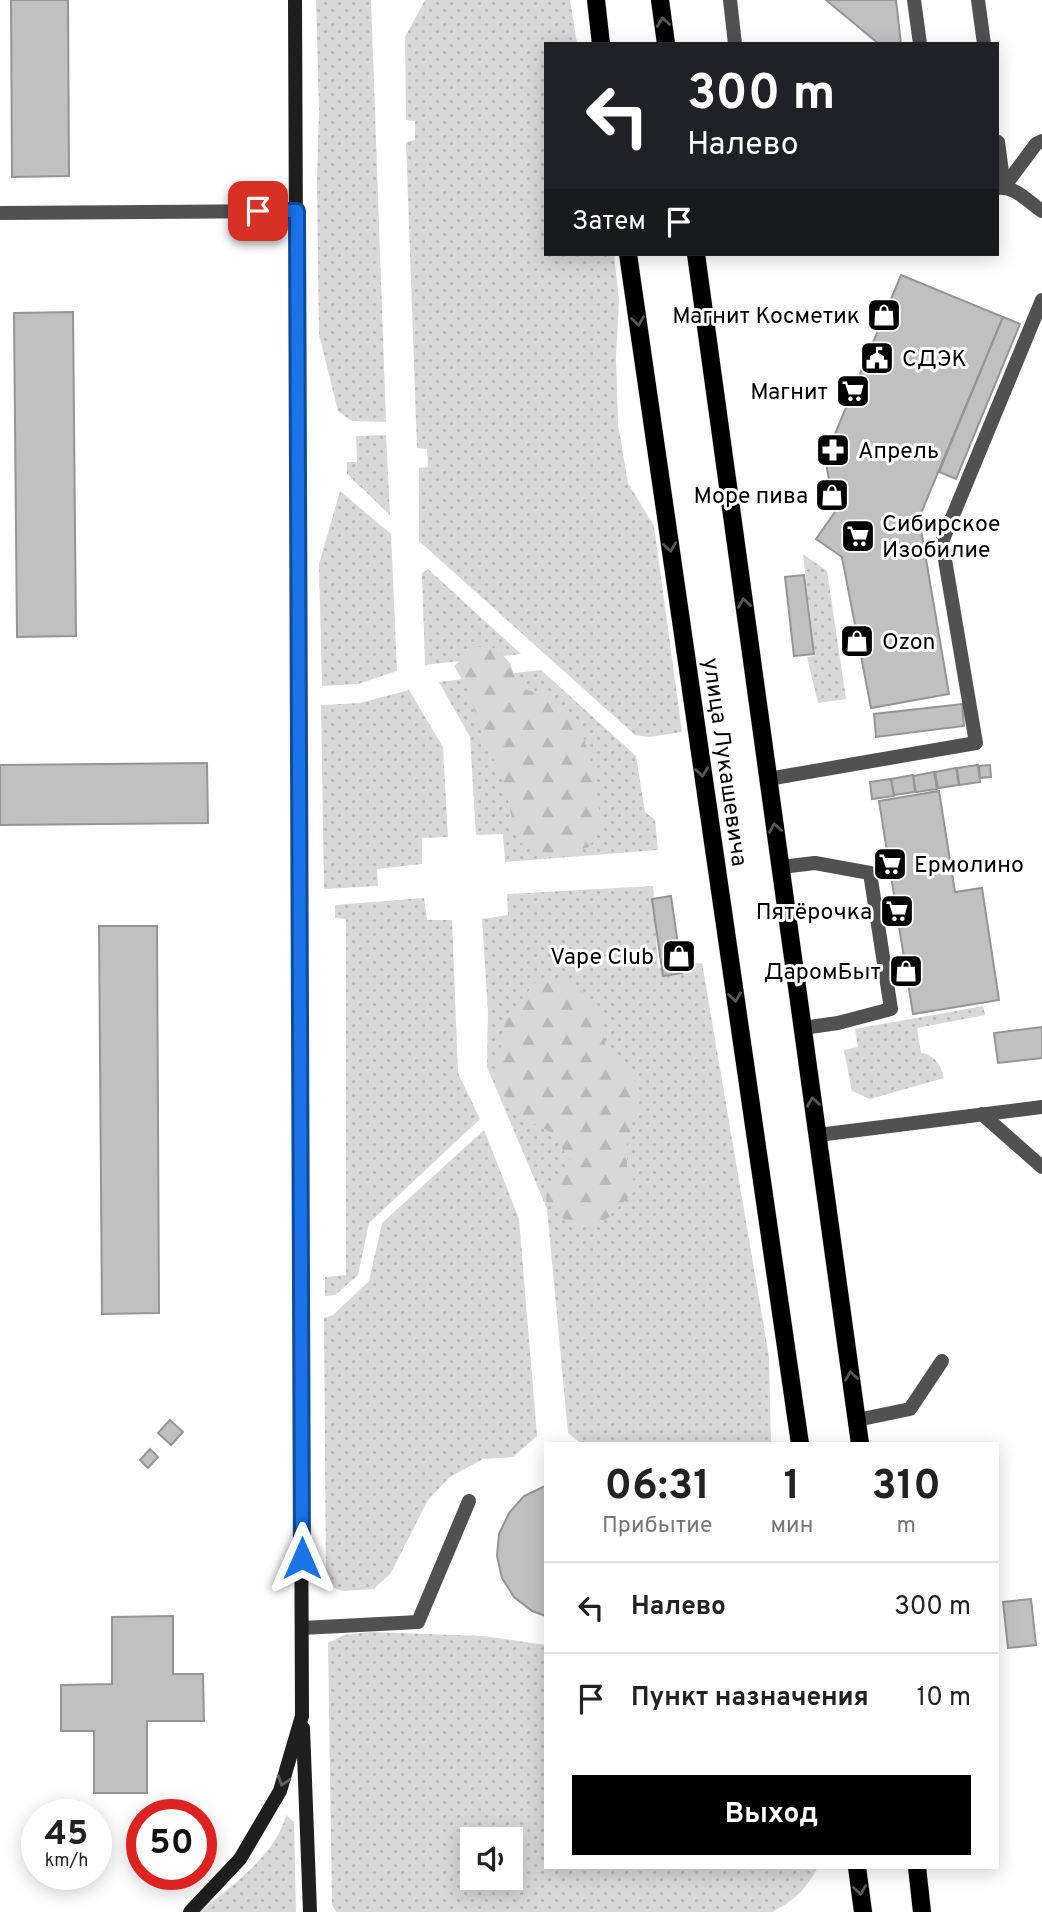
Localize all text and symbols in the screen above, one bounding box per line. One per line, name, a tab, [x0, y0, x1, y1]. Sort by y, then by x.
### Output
one-way arrow	[656, 16, 671, 28]
text: 300 m	[687, 65, 835, 127]
icon: left	[572, 70, 663, 161]
text: Налево	[687, 126, 799, 166]
pin	[228, 181, 288, 241]
icon: arrive	[239, 192, 277, 230]
icon: arrive	[660, 203, 698, 241]
text: Затем	[572, 206, 646, 239]
shop icon: Магнит Косметик	[865, 296, 903, 334]
place label: Магнит Косметик	[672, 303, 860, 332]
one-way arrow	[630, 315, 645, 327]
public building icon: СДЭК	[858, 339, 896, 377]
place label: СДЭК	[902, 346, 967, 375]
supermarket icon: Магнит	[834, 372, 872, 410]
place label: Магнит	[750, 379, 828, 408]
pharmacy icon: Апрель	[814, 431, 852, 469]
place label: Апрель	[858, 438, 939, 467]
shop icon: Море пива	[813, 476, 851, 514]
place label: Море пива	[693, 483, 808, 512]
place label: Сибирское Изобилие	[882, 511, 1000, 566]
supermarket icon: Сибирское Изобилие	[839, 517, 877, 555]
one-way arrow	[662, 541, 677, 552]
one-way arrow	[737, 597, 752, 609]
shop icon: Ozon	[838, 622, 876, 660]
place label: Ozon	[882, 629, 935, 658]
street label: улица Лукашевича	[695, 656, 753, 868]
one-way arrow	[694, 766, 709, 778]
one-way arrow	[768, 823, 783, 834]
supermarket icon: Ермолино	[871, 845, 909, 883]
place label: Ермолино	[914, 852, 1024, 881]
supermarket icon: Пятёрочка	[878, 892, 916, 930]
place label: Пятёрочка	[756, 899, 872, 928]
shop icon: Vape Club	[660, 937, 698, 975]
place label: Vape Club	[550, 944, 654, 973]
shop icon: ДаромБыт	[887, 952, 925, 990]
place label: ДаромБыт	[764, 959, 881, 988]
one-way arrow	[727, 991, 742, 1003]
one-way arrow	[806, 1096, 821, 1108]
one-way arrow	[844, 1370, 859, 1382]
text: 06:31	[604, 1461, 710, 1514]
text: 1	[783, 1461, 800, 1514]
text: 310	[871, 1461, 941, 1514]
text: Прибытие	[602, 1512, 712, 1541]
text: мин	[770, 1512, 813, 1541]
text: m	[896, 1512, 916, 1541]
position arrow	[265, 1521, 339, 1595]
icon: left	[572, 1589, 610, 1627]
text: Налево	[631, 1591, 726, 1624]
text: 300 m	[894, 1591, 971, 1624]
icon: arrive	[572, 1680, 610, 1718]
text: Пункт назначения	[631, 1682, 869, 1715]
text: 10 m	[916, 1682, 971, 1715]
one-way arrow	[276, 1775, 291, 1787]
button: Выход	[572, 1775, 971, 1855]
speed limit sign: 50	[126, 1799, 217, 1890]
text: 45	[45, 1813, 88, 1857]
map controls	[460, 1827, 523, 1890]
button: sound	[460, 1827, 523, 1890]
text: km/h	[45, 1850, 88, 1873]
one-way arrow	[852, 1884, 867, 1895]

